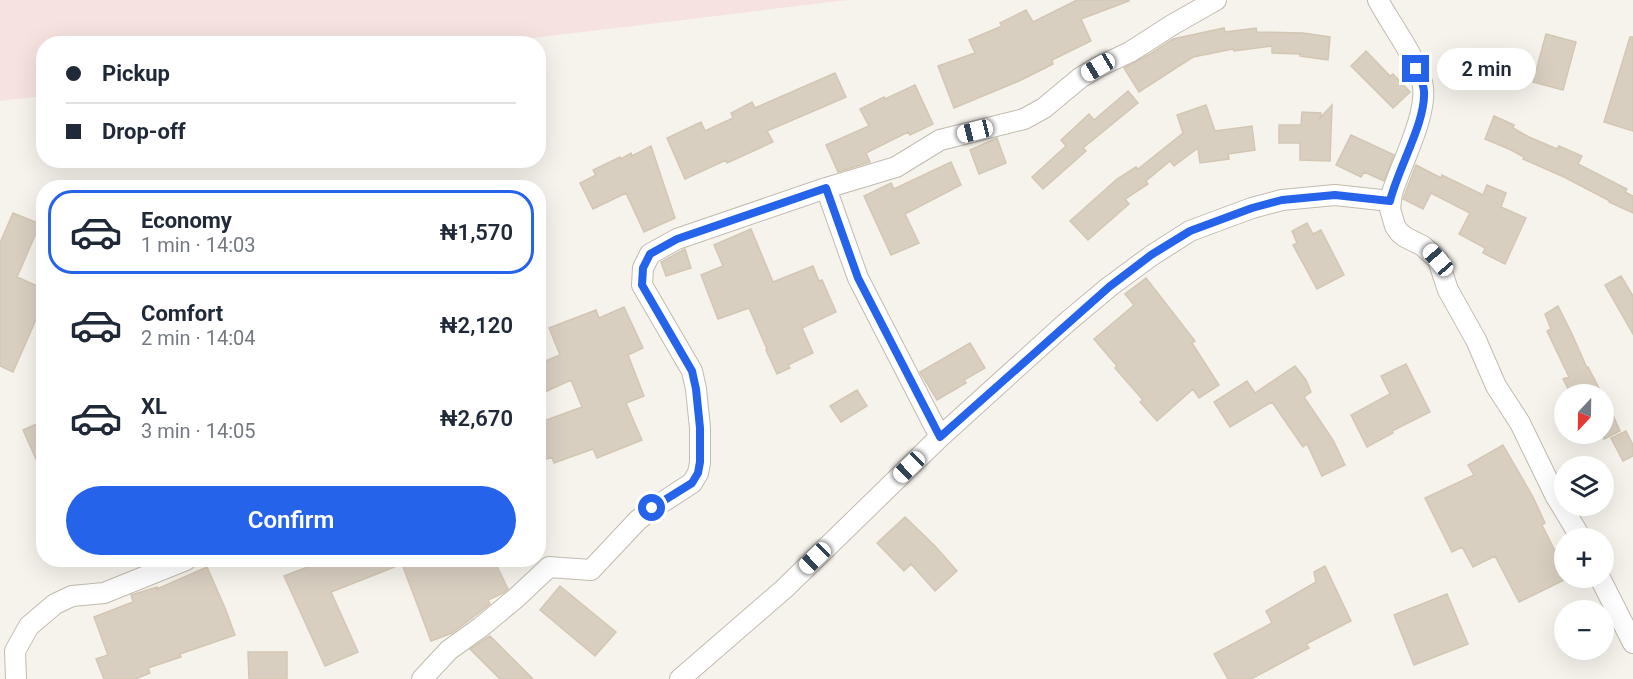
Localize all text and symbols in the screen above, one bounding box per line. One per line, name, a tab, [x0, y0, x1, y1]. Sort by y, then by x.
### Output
callout: 2 min	[1437, 48, 1536, 90]
car	[1078, 50, 1118, 84]
route end	[1402, 55, 1429, 82]
text: 2 min	[1461, 57, 1512, 81]
text: Pickup	[102, 61, 170, 86]
car	[955, 118, 995, 144]
text: Drop-off	[102, 119, 186, 144]
icon: car	[69, 205, 123, 259]
text: Economy	[141, 208, 232, 233]
text: ₦1,570	[440, 220, 513, 245]
text: 1 min · 14:03	[141, 233, 256, 257]
car	[1419, 241, 1457, 279]
icon: car	[69, 298, 123, 352]
text: Comfort	[141, 301, 223, 326]
text: ₦2,120	[440, 313, 513, 338]
text: 2 min · 14:04	[141, 326, 256, 350]
north arrow	[1554, 384, 1614, 444]
map controls	[1554, 384, 1614, 660]
icon: car	[69, 391, 123, 445]
text: XL	[141, 394, 167, 419]
text: ₦2,670	[440, 406, 513, 431]
text: 3 min · 14:05	[141, 419, 256, 443]
car	[890, 448, 928, 486]
button: layers	[1554, 456, 1614, 516]
button: Confirm	[66, 486, 516, 555]
route start	[638, 494, 665, 521]
button: +	[1554, 528, 1614, 588]
car	[796, 539, 834, 577]
button: −	[1554, 600, 1614, 660]

